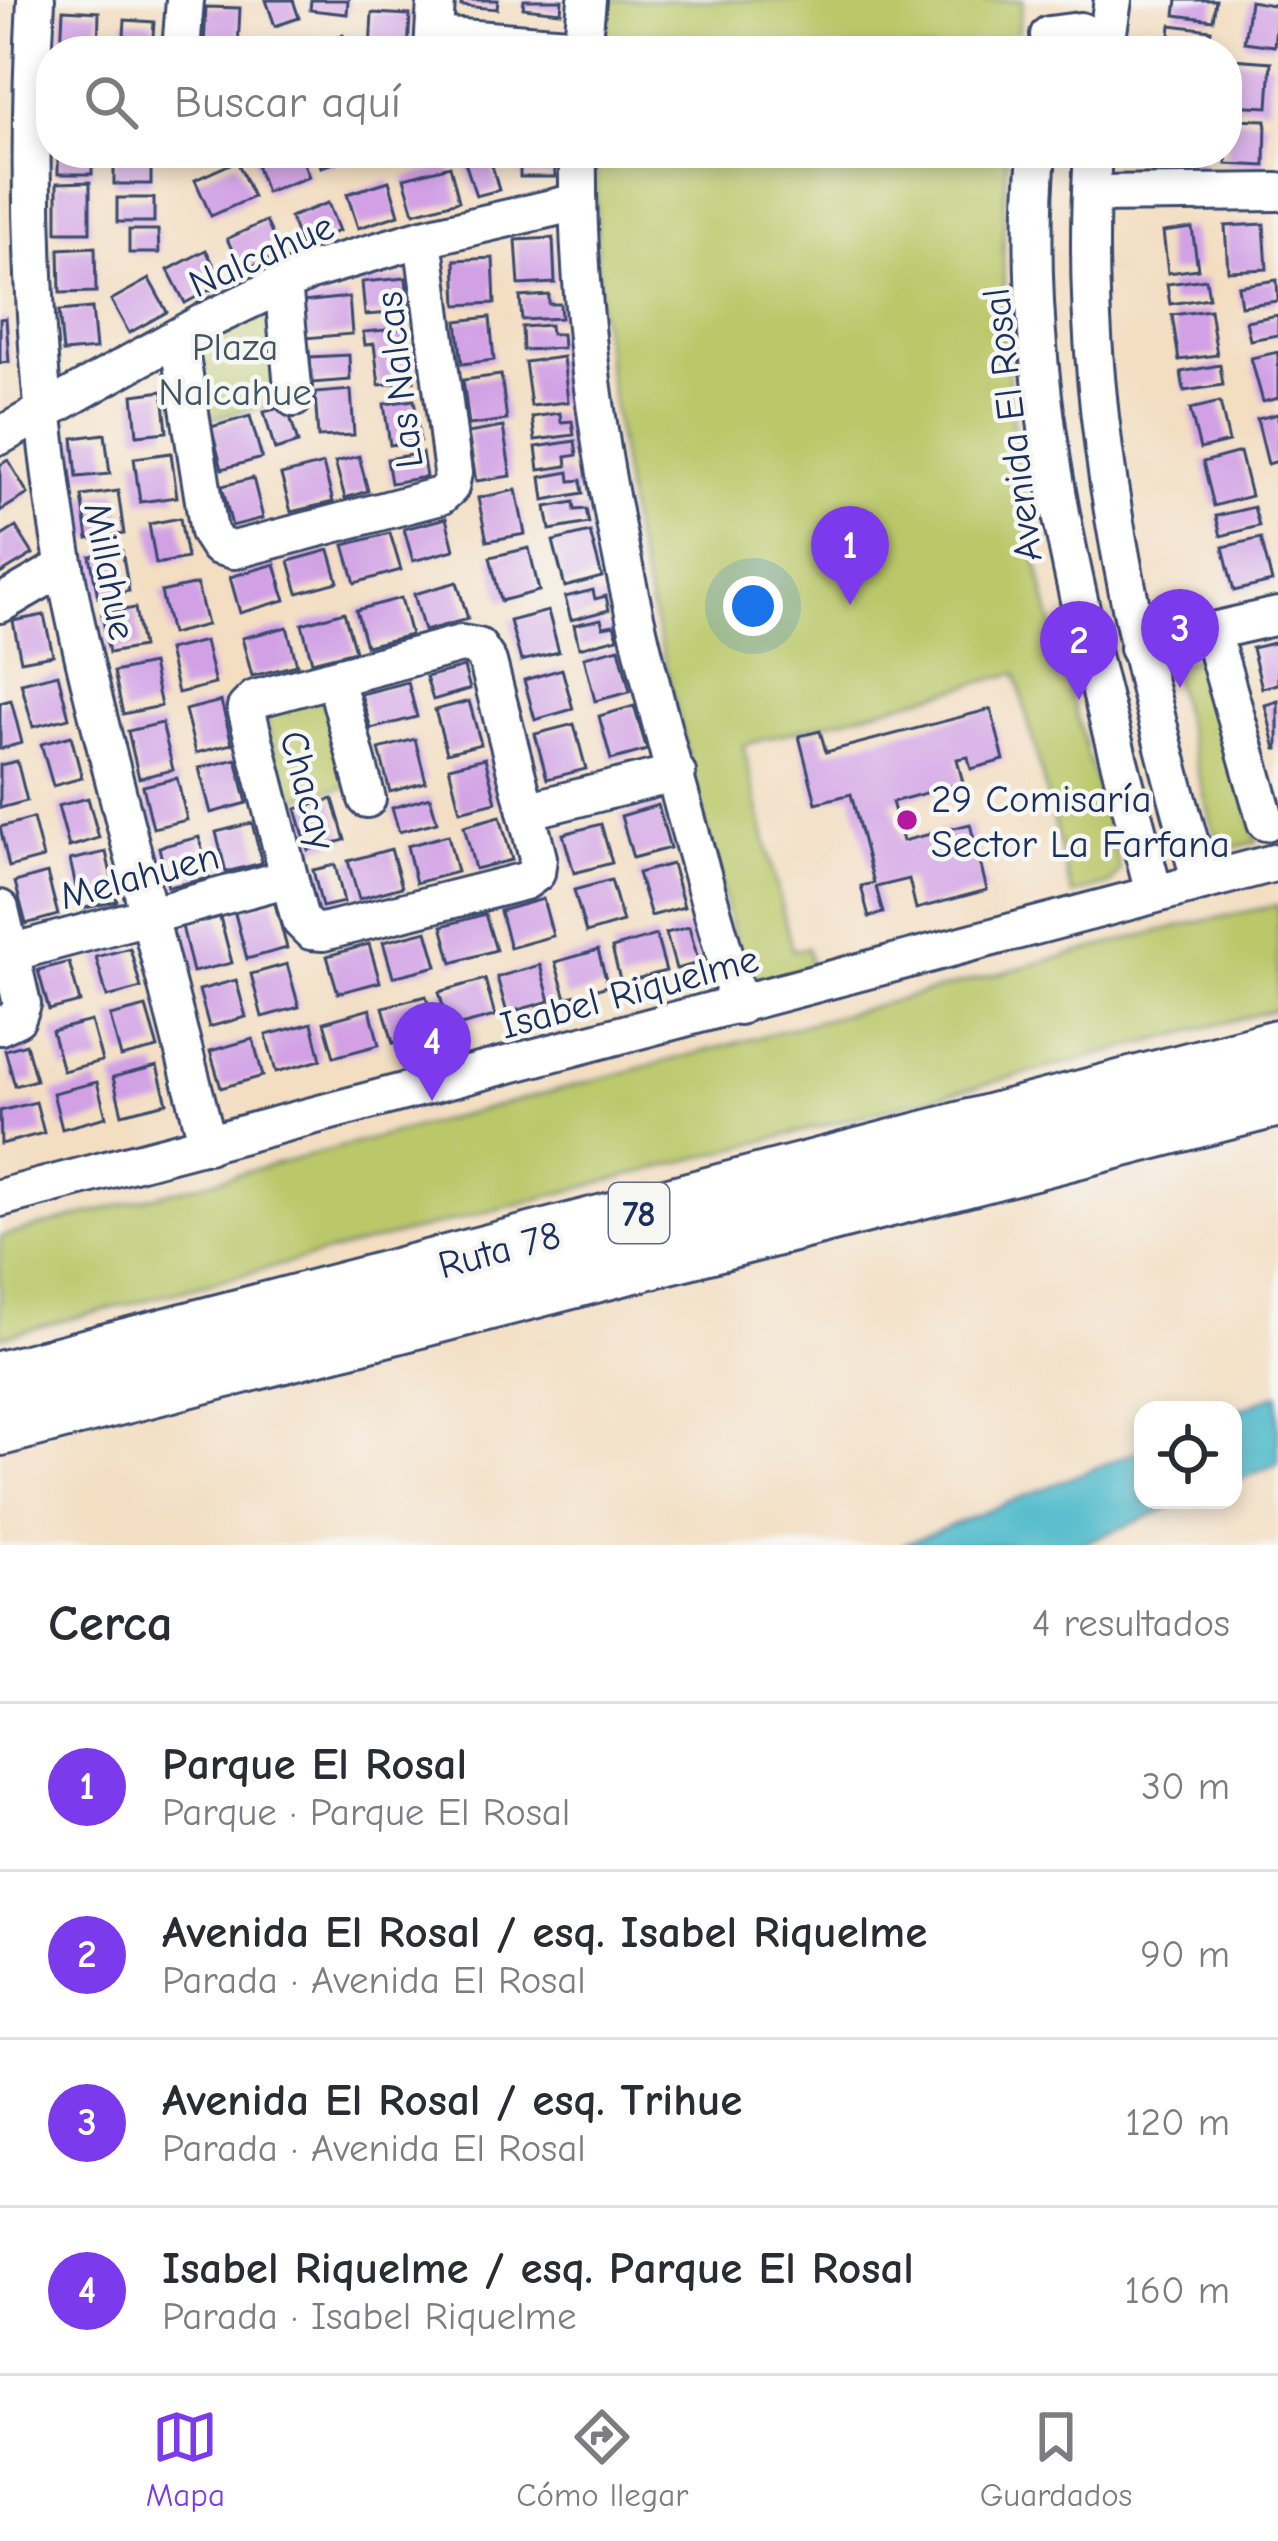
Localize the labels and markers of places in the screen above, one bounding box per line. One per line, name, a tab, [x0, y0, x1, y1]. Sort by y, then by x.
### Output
pin: 1	[811, 506, 889, 605]
pin: 3	[1141, 589, 1219, 688]
pin: 2	[1040, 601, 1118, 700]
place label: 29 Comisaría Sector La Farfana	[931, 777, 1230, 867]
marker: 29 Comisaría Sector La Farfana	[894, 807, 920, 833]
pin: 4	[393, 1002, 471, 1101]

